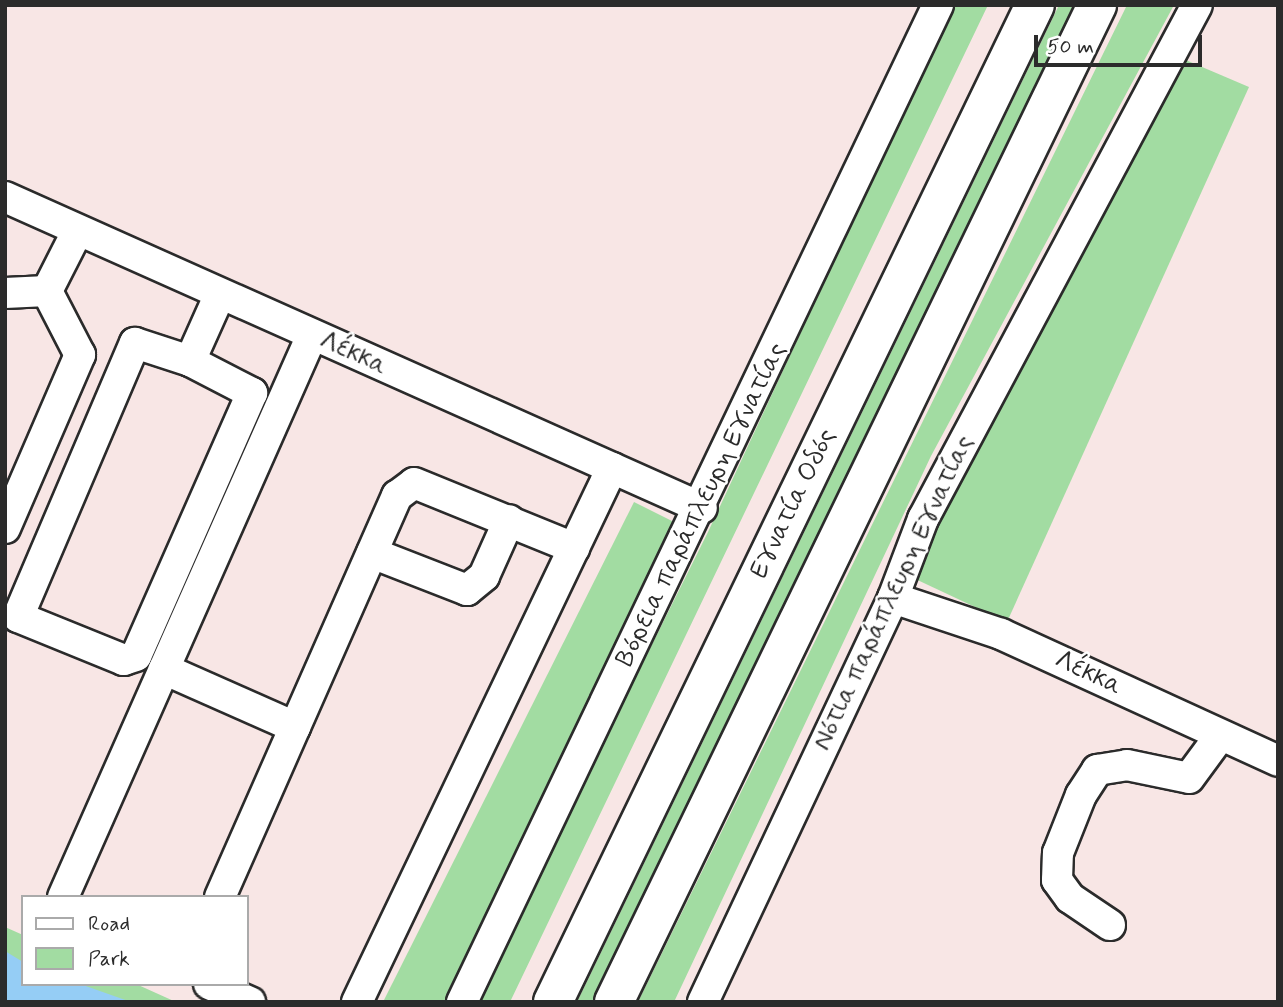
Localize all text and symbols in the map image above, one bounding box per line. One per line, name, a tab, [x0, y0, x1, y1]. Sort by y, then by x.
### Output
scale bar	[1038, 21, 1206, 65]
text: 50 m	[1047, 33, 1094, 61]
street label: Λέκκα	[314, 325, 392, 383]
street label: Βόρεια παράπλευρη Εγνατίας	[610, 338, 794, 672]
street label: Εγνατία Οδός	[744, 424, 844, 584]
street label: Νότια παράπλευρη Εγνατίας	[807, 430, 981, 756]
street label: Λέκκα	[1049, 645, 1127, 703]
legend	[21, 895, 248, 986]
text: Road	[88, 910, 130, 938]
text: Park	[88, 945, 130, 973]

